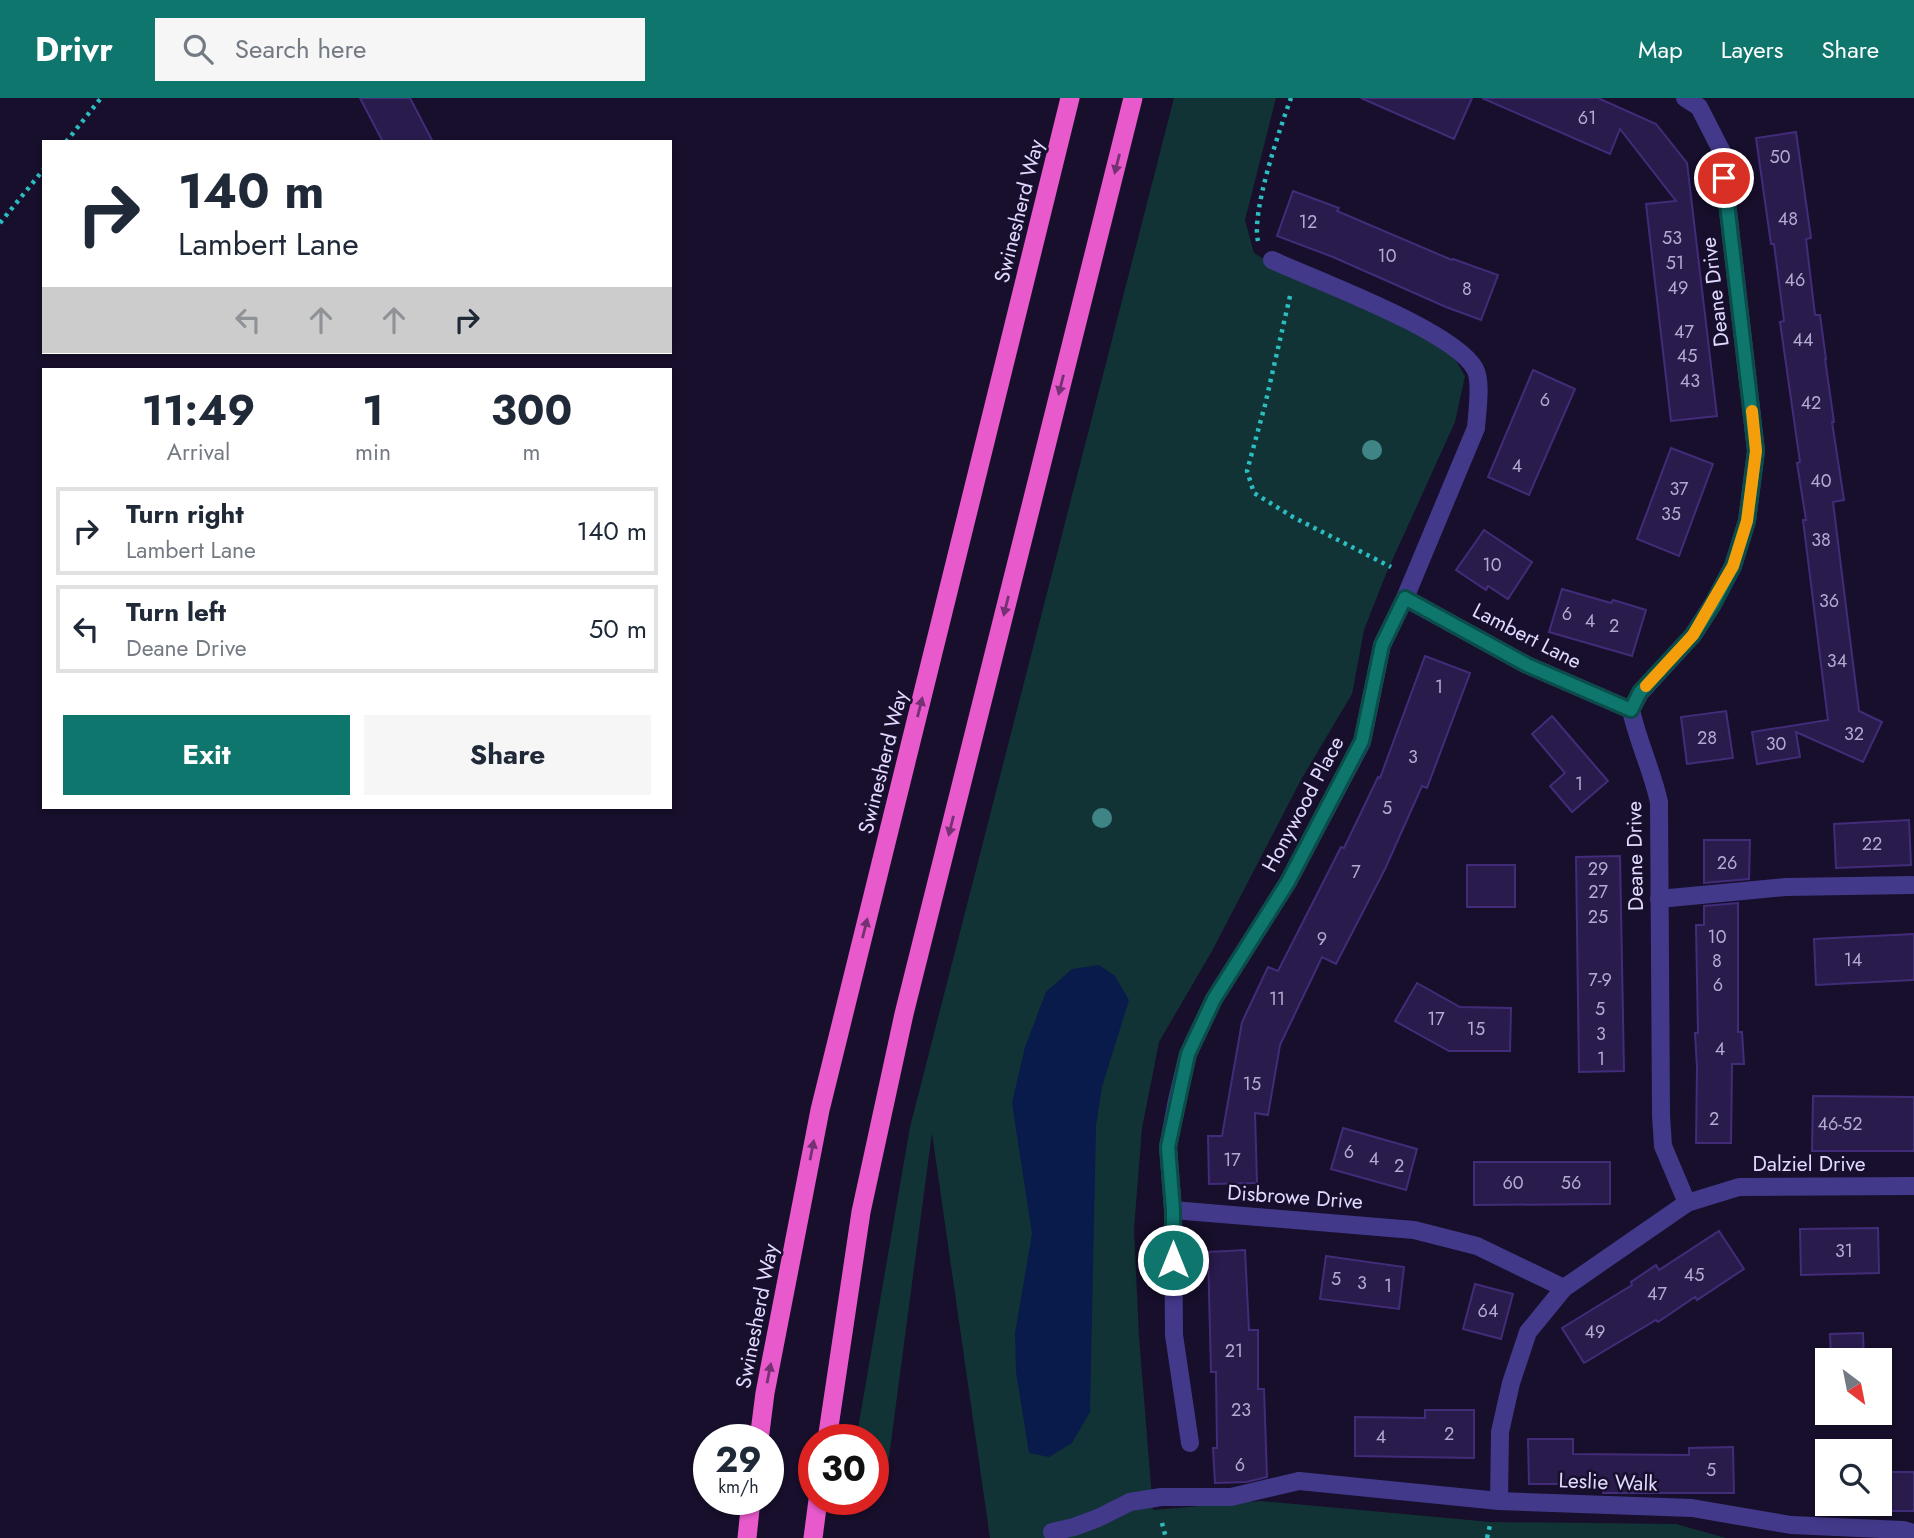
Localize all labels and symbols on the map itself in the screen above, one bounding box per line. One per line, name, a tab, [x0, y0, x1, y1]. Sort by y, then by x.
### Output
house number: 61	[1578, 105, 1596, 131]
street label: Swinesherd Way	[987, 135, 1051, 286]
house number: 50	[1770, 144, 1791, 170]
pin	[1694, 148, 1754, 208]
one-way arrow	[1111, 153, 1122, 175]
house number: 48	[1778, 206, 1798, 232]
house number: 12	[1299, 209, 1317, 235]
house number: 53	[1662, 225, 1682, 251]
street label: Deane Drive	[1693, 235, 1737, 348]
house number: 10	[1378, 243, 1397, 269]
house number: 51	[1666, 250, 1684, 276]
house number: 46	[1785, 267, 1805, 293]
house number: 49	[1668, 275, 1688, 301]
house number: 8	[1462, 276, 1472, 302]
house number: 47	[1674, 319, 1695, 345]
house number: 44	[1793, 327, 1814, 353]
house number: 45	[1677, 343, 1697, 369]
house number: 43	[1680, 368, 1700, 394]
one-way arrow	[1055, 374, 1066, 396]
house number: 6	[1540, 387, 1550, 413]
house number: 42	[1801, 390, 1821, 416]
house number: 4	[1512, 453, 1522, 479]
house number: 40	[1810, 468, 1832, 494]
house number: 37	[1669, 476, 1689, 502]
house number: 35	[1661, 501, 1681, 527]
house number: 38	[1811, 527, 1831, 553]
house number: 10	[1483, 552, 1502, 578]
house number: 36	[1819, 588, 1839, 614]
one-way arrow	[1000, 595, 1011, 617]
street label: Lambert Lane	[1467, 596, 1587, 676]
house number: 6	[1562, 601, 1572, 627]
house number: 4	[1585, 608, 1595, 634]
house number: 2	[1609, 613, 1619, 639]
house number: 34	[1827, 648, 1847, 674]
house number: 1	[1435, 674, 1443, 700]
street label: Swinesherd Way	[851, 686, 915, 837]
one-way arrow	[915, 696, 926, 718]
house number: 32	[1844, 721, 1864, 747]
house number: 28	[1697, 725, 1717, 751]
street label: Honywood Place	[1255, 731, 1351, 877]
house number: 30	[1766, 731, 1787, 757]
house number: 3	[1408, 744, 1418, 770]
house number: 1	[1575, 771, 1583, 797]
house number: 5	[1382, 795, 1392, 821]
street label: Deane Drive	[1619, 801, 1651, 911]
one-way arrow	[945, 815, 956, 837]
house number: 22	[1862, 831, 1882, 857]
house number: 26	[1717, 850, 1737, 876]
house number: 29	[1588, 856, 1608, 882]
house number: 7	[1351, 859, 1361, 885]
house number: 27	[1588, 879, 1608, 905]
house number: 25	[1588, 904, 1608, 930]
one-way arrow	[860, 917, 871, 939]
house number: 10	[1708, 924, 1727, 950]
house number: 9	[1317, 926, 1327, 952]
house number: 14	[1844, 947, 1862, 973]
house number: 8	[1712, 948, 1722, 974]
house number: 7-9	[1588, 967, 1612, 993]
house number: 6	[1713, 972, 1723, 998]
house number: 11	[1269, 986, 1285, 1012]
house number: 5	[1595, 996, 1605, 1022]
house number: 17	[1427, 1006, 1445, 1032]
house number: 15	[1467, 1016, 1485, 1042]
house number: 3	[1596, 1021, 1606, 1047]
house number: 4	[1715, 1036, 1725, 1062]
house number: 1	[1597, 1046, 1605, 1072]
house number: 15	[1243, 1071, 1261, 1097]
house number: 2	[1709, 1106, 1719, 1132]
house number: 46-52	[1817, 1111, 1863, 1137]
one-way arrow	[807, 1139, 818, 1161]
house number: 6	[1344, 1139, 1354, 1165]
house number: 4	[1369, 1146, 1379, 1172]
house number: 17	[1223, 1147, 1241, 1173]
street label: Dalziel Drive	[1753, 1149, 1866, 1179]
house number: 2	[1394, 1153, 1404, 1179]
house number: 60	[1502, 1170, 1524, 1196]
house number: 56	[1561, 1170, 1581, 1196]
street label: Disbrowe Drive	[1226, 1177, 1364, 1217]
position arrow	[1136, 1223, 1210, 1297]
house number: 31	[1835, 1238, 1853, 1264]
street label: Swinesherd Way	[728, 1240, 786, 1391]
house number: 45	[1684, 1262, 1704, 1288]
house number: 5	[1331, 1266, 1341, 1292]
house number: 3	[1357, 1270, 1367, 1296]
house number: 1	[1384, 1273, 1392, 1299]
house number: 47	[1647, 1281, 1668, 1307]
house number: 64	[1478, 1298, 1498, 1324]
house number: 49	[1585, 1319, 1605, 1345]
house number: 21	[1225, 1338, 1243, 1364]
north arrow	[1815, 1348, 1892, 1424]
one-way arrow	[763, 1362, 774, 1384]
house number: 23	[1231, 1397, 1251, 1423]
house number: 2	[1444, 1421, 1454, 1447]
speed limit sign: 30	[798, 1424, 889, 1515]
house number: 4	[1376, 1424, 1386, 1450]
house number: 6	[1235, 1452, 1245, 1478]
house number: 5	[1706, 1457, 1716, 1483]
street label: Leslie Walk	[1558, 1465, 1659, 1499]

